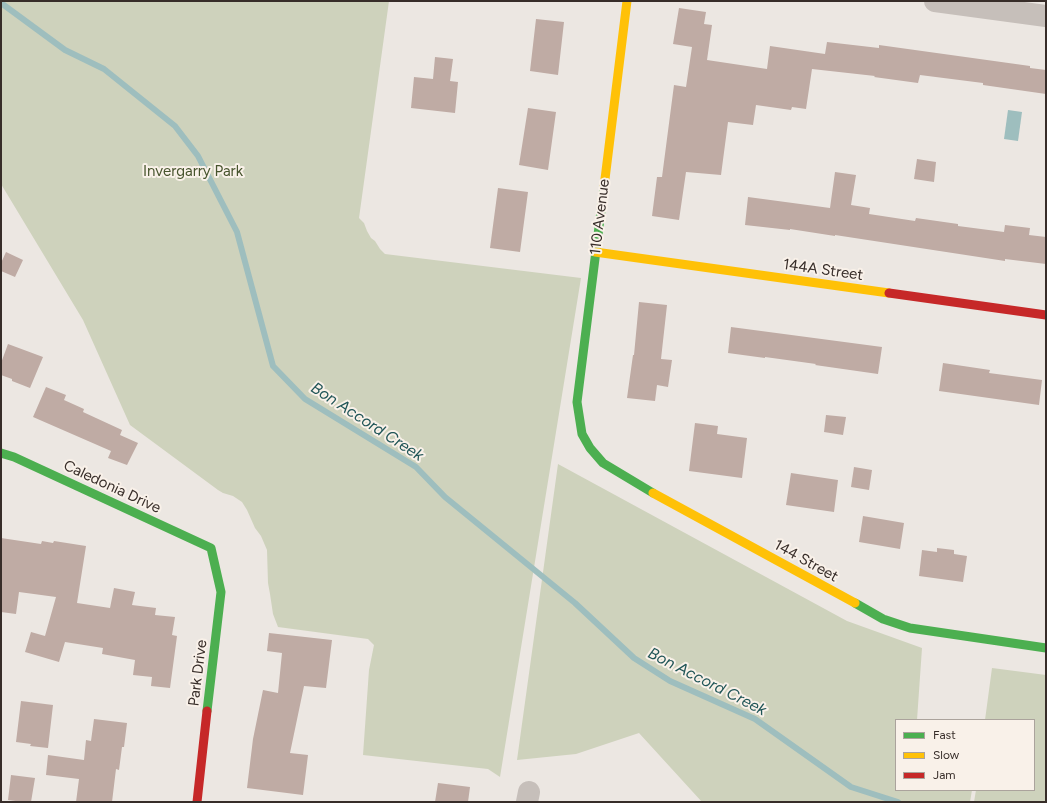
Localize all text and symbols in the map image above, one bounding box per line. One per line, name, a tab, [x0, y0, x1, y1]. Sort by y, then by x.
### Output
park label: Invergarry Park	[143, 163, 243, 181]
street label: 110 Avenue	[586, 178, 614, 256]
street label: 144A Street	[782, 255, 864, 285]
water label: Bon Accord Creek	[307, 378, 427, 466]
street label: Caledonia Drive	[60, 457, 164, 517]
street label: 144 Street	[771, 536, 841, 586]
street label: Park Drive	[185, 639, 211, 707]
water label: Bon Accord Creek	[645, 644, 769, 720]
legend	[895, 719, 1035, 791]
text: Fast	[933, 728, 956, 742]
text: Slow	[933, 748, 959, 762]
text: Jam	[933, 768, 956, 782]

